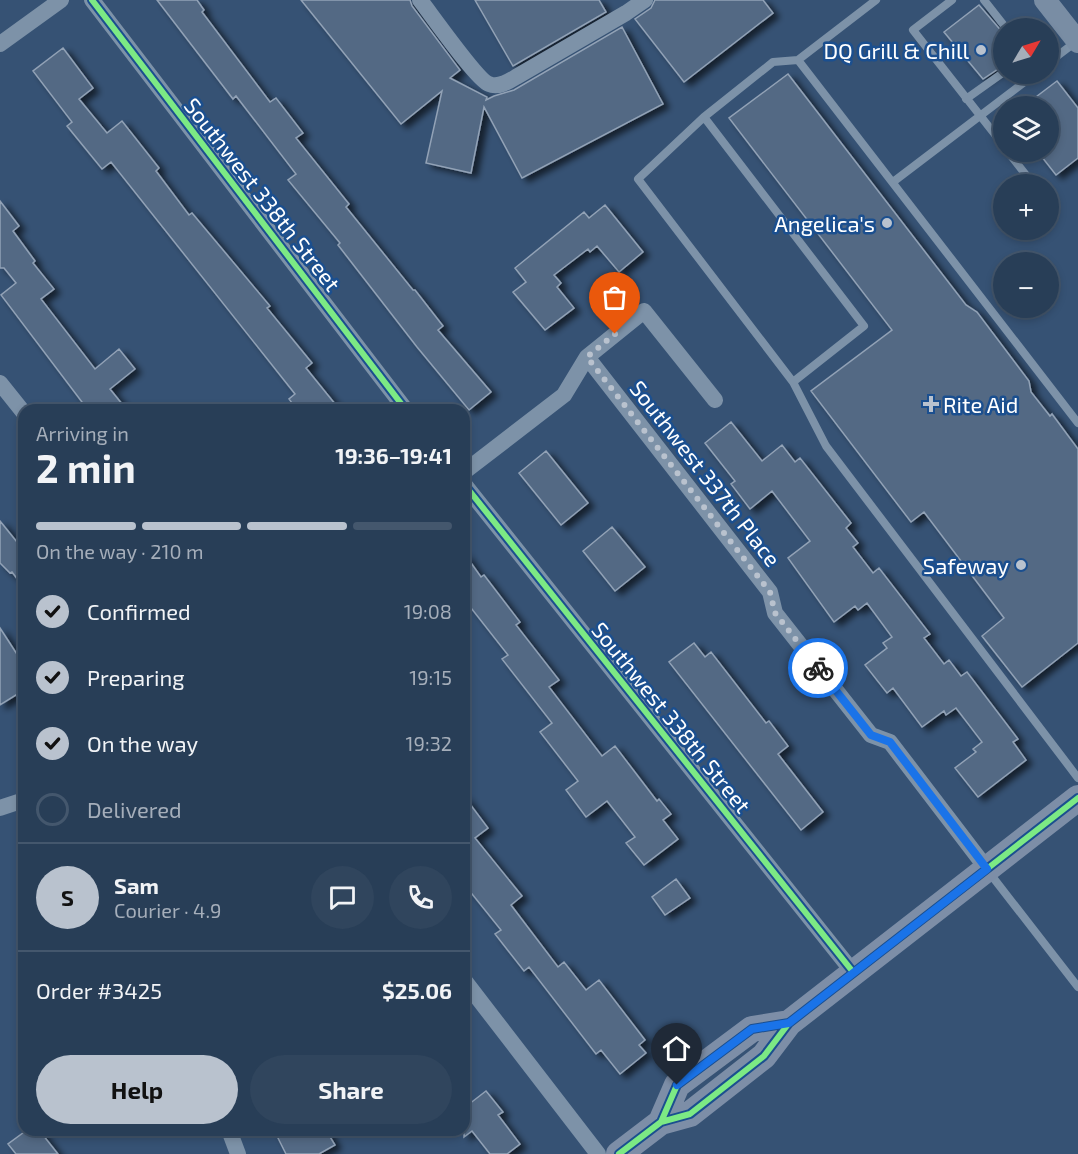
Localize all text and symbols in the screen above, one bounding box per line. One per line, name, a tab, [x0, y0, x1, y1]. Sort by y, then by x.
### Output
north arrow	[993, 18, 1059, 84]
map controls	[993, 18, 1059, 318]
place label: DQ Grill & Chill	[824, 37, 969, 64]
marker: DQ Grill & Chill	[974, 43, 988, 57]
street label: Southwest 338th Street	[180, 92, 346, 296]
button: layers	[993, 96, 1059, 162]
button: +	[993, 174, 1059, 240]
place label: Angelica's	[774, 210, 875, 236]
marker: Angelica's	[880, 216, 894, 230]
button: −	[993, 252, 1059, 318]
pin	[589, 272, 640, 334]
icon: bag	[598, 281, 631, 314]
street label: Southwest 337th Place	[625, 375, 787, 571]
place label: Rite Aid	[943, 391, 1018, 417]
marker: Rite Aid	[924, 397, 938, 411]
text: Arriving in	[36, 421, 129, 445]
text: 19:36–19:41	[335, 442, 452, 468]
text: 2 min	[36, 444, 136, 491]
text: On the way · 210 m	[36, 539, 204, 563]
place label: Safeway	[923, 552, 1009, 578]
marker: Safeway	[1014, 558, 1028, 572]
icon: check	[36, 595, 69, 628]
text: Confirmed	[87, 598, 191, 624]
text: 19:08	[404, 599, 452, 623]
street label: Southwest 338th Street	[587, 616, 757, 818]
courier	[788, 638, 848, 698]
icon: bike	[802, 652, 835, 685]
icon: check	[36, 661, 69, 694]
text: Preparing	[87, 664, 185, 690]
text: 19:15	[409, 665, 452, 689]
icon: check	[36, 727, 69, 760]
text: On the way	[87, 730, 198, 756]
text: 19:32	[406, 731, 452, 755]
text: Delivered	[87, 796, 182, 822]
button: chat	[311, 866, 374, 929]
button: phone	[389, 866, 452, 929]
text: Sam	[114, 872, 159, 898]
text: S	[61, 884, 74, 910]
text: Courier · 4.9	[114, 898, 221, 922]
text: Order #3425	[36, 977, 162, 1003]
text: $25.06	[382, 977, 452, 1003]
pin	[651, 1023, 702, 1085]
icon: home	[660, 1032, 693, 1065]
button: Help	[36, 1055, 238, 1124]
button: Share	[250, 1055, 452, 1124]

